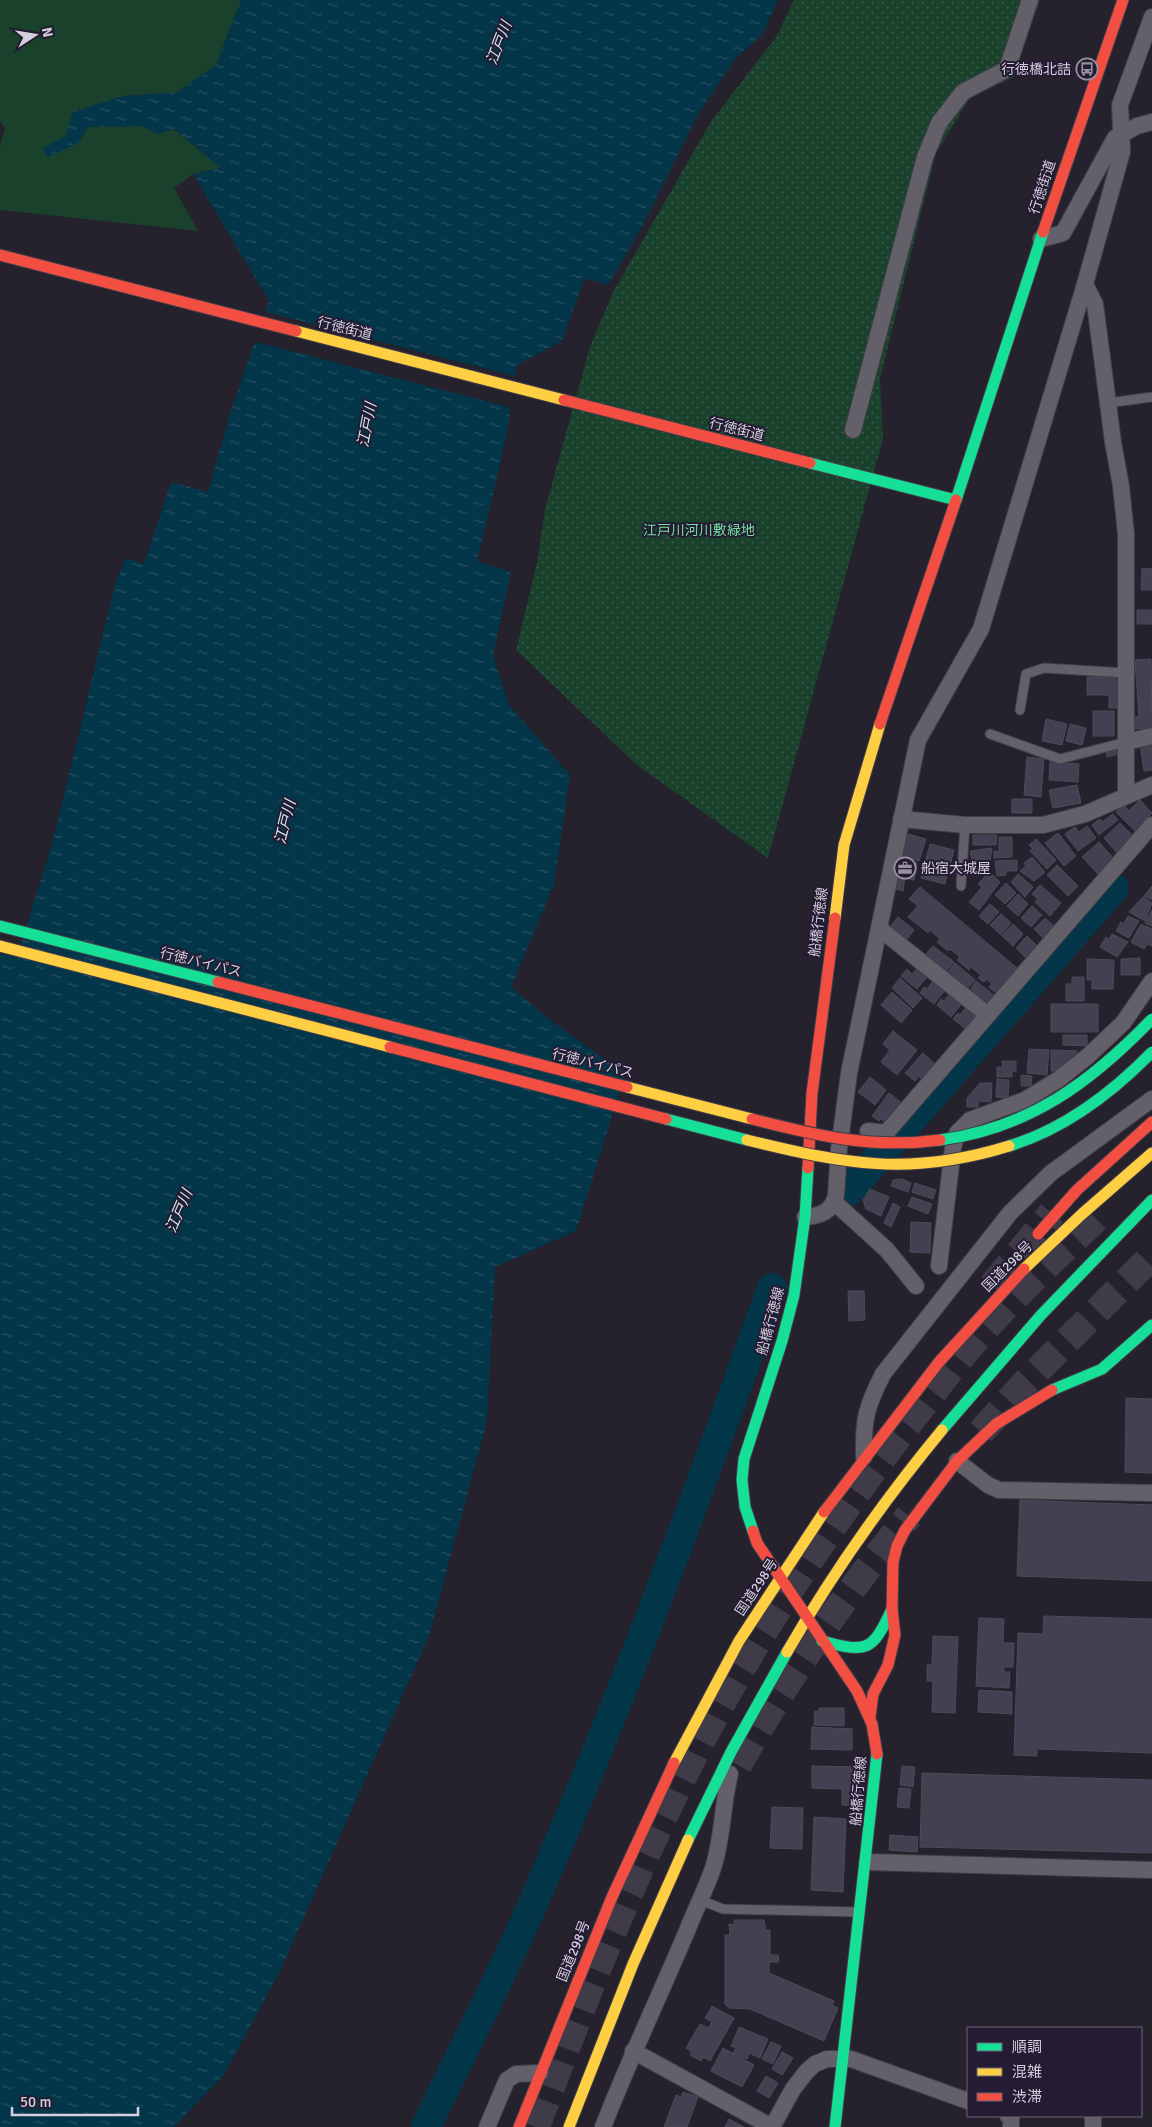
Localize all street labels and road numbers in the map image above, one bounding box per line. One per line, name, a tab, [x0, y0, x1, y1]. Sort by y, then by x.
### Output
street label: 行徳街道	[1026, 158, 1059, 216]
street label: 行徳街道	[316, 313, 374, 344]
street label: 行徳街道	[708, 414, 766, 445]
street label: 船橋行徳線	[806, 886, 831, 958]
street label: 行徳バイパス	[158, 944, 244, 981]
street label: 行徳バイパス	[550, 1045, 636, 1082]
street label: 国道298号	[978, 1237, 1036, 1295]
street label: 船橋行徳線	[753, 1285, 788, 1357]
street label: 国道298号	[732, 1556, 781, 1619]
street label: 船橋行徳線	[847, 1755, 870, 1827]
street label: 国道298号	[553, 1918, 593, 1984]

